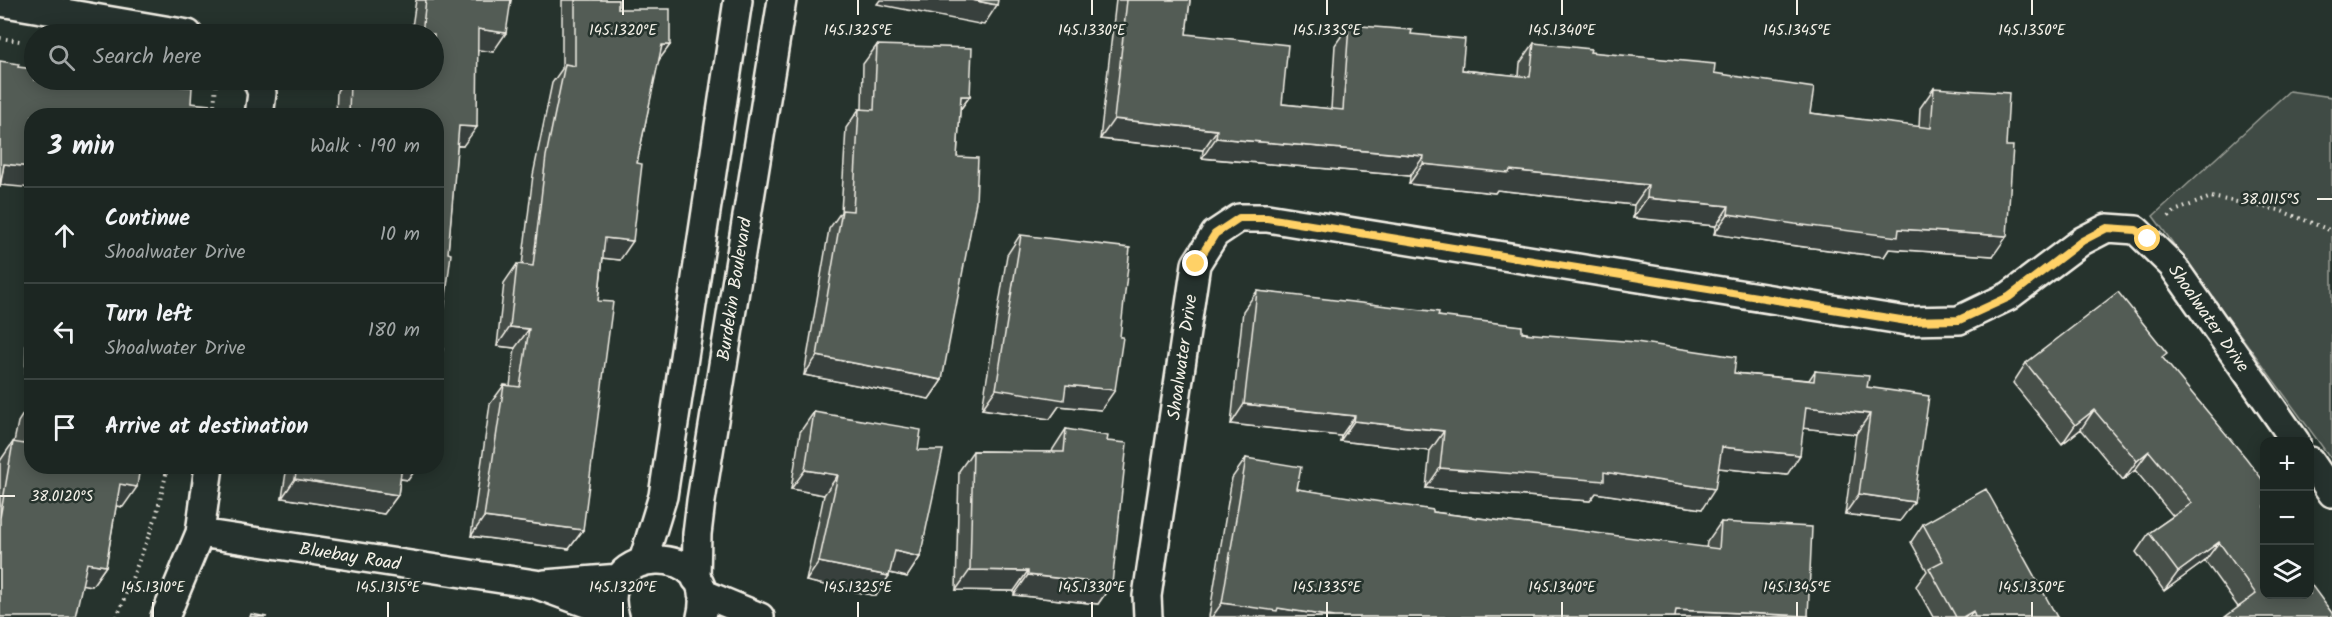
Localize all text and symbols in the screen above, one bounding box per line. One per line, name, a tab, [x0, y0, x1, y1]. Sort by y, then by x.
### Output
text: 145.1320°E	[589, 19, 658, 43]
text: 145.1325°E	[824, 19, 893, 43]
text: 145.1330°E	[1058, 19, 1127, 43]
text: 145.1335°E	[1293, 19, 1362, 43]
text: 145.1340°E	[1528, 19, 1597, 43]
text: 145.1345°E	[1763, 19, 1832, 43]
text: 145.1350°E	[1998, 19, 2067, 43]
search box	[24, 24, 444, 90]
text: Search here	[93, 40, 201, 75]
icon: search	[45, 41, 78, 74]
text: 3 min	[48, 126, 115, 168]
text: Walk · 190 m	[310, 131, 420, 163]
text: 38.0115°S	[2240, 188, 2300, 212]
text: Continue	[105, 202, 190, 237]
street label: Burdekin Boulevard	[710, 215, 761, 363]
icon: ahead	[48, 219, 81, 252]
text: 10 m	[380, 219, 420, 251]
route start	[2134, 225, 2160, 251]
text: Shoalwater Drive	[105, 237, 246, 269]
route end	[1182, 250, 1208, 276]
street label: Shoalwater Drive	[2160, 259, 2256, 379]
street label: Shoalwater Drive	[1160, 293, 1207, 422]
text: Turn left	[105, 298, 192, 333]
icon: left	[48, 315, 81, 348]
text: 180 m	[368, 315, 420, 347]
text: Shoalwater Drive	[105, 333, 246, 365]
text: Arrive at destination	[105, 410, 308, 445]
icon: arrive	[48, 411, 81, 444]
map controls	[2260, 437, 2314, 599]
button: +	[2260, 437, 2314, 491]
text: 38.0120°S	[31, 485, 93, 509]
button: −	[2260, 491, 2314, 545]
street label: Bluebay Road	[297, 535, 404, 580]
button: layers	[2260, 545, 2314, 599]
text: 145.1310°E	[121, 576, 186, 600]
text: 145.1315°E	[356, 576, 421, 600]
text: 145.1320°E	[589, 576, 658, 600]
text: 145.1325°E	[824, 576, 893, 600]
text: 145.1330°E	[1058, 576, 1127, 600]
text: 145.1335°E	[1293, 576, 1362, 600]
text: 145.1340°E	[1528, 576, 1597, 600]
text: 145.1345°E	[1763, 576, 1832, 600]
text: 145.1350°E	[1998, 576, 2067, 600]

